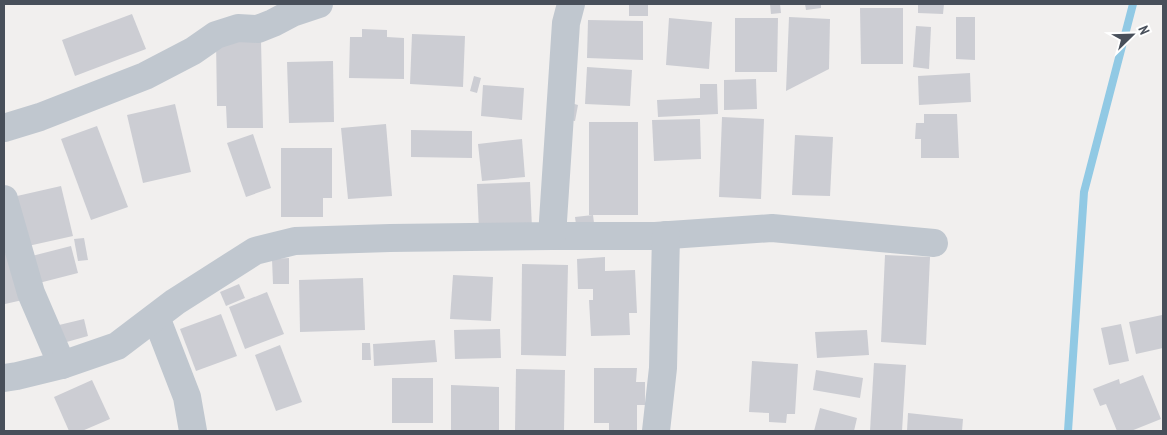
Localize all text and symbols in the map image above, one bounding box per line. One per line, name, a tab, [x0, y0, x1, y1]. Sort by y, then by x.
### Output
north arrow	[1107, 10, 1157, 60]
text: N	[1134, 23, 1154, 37]

